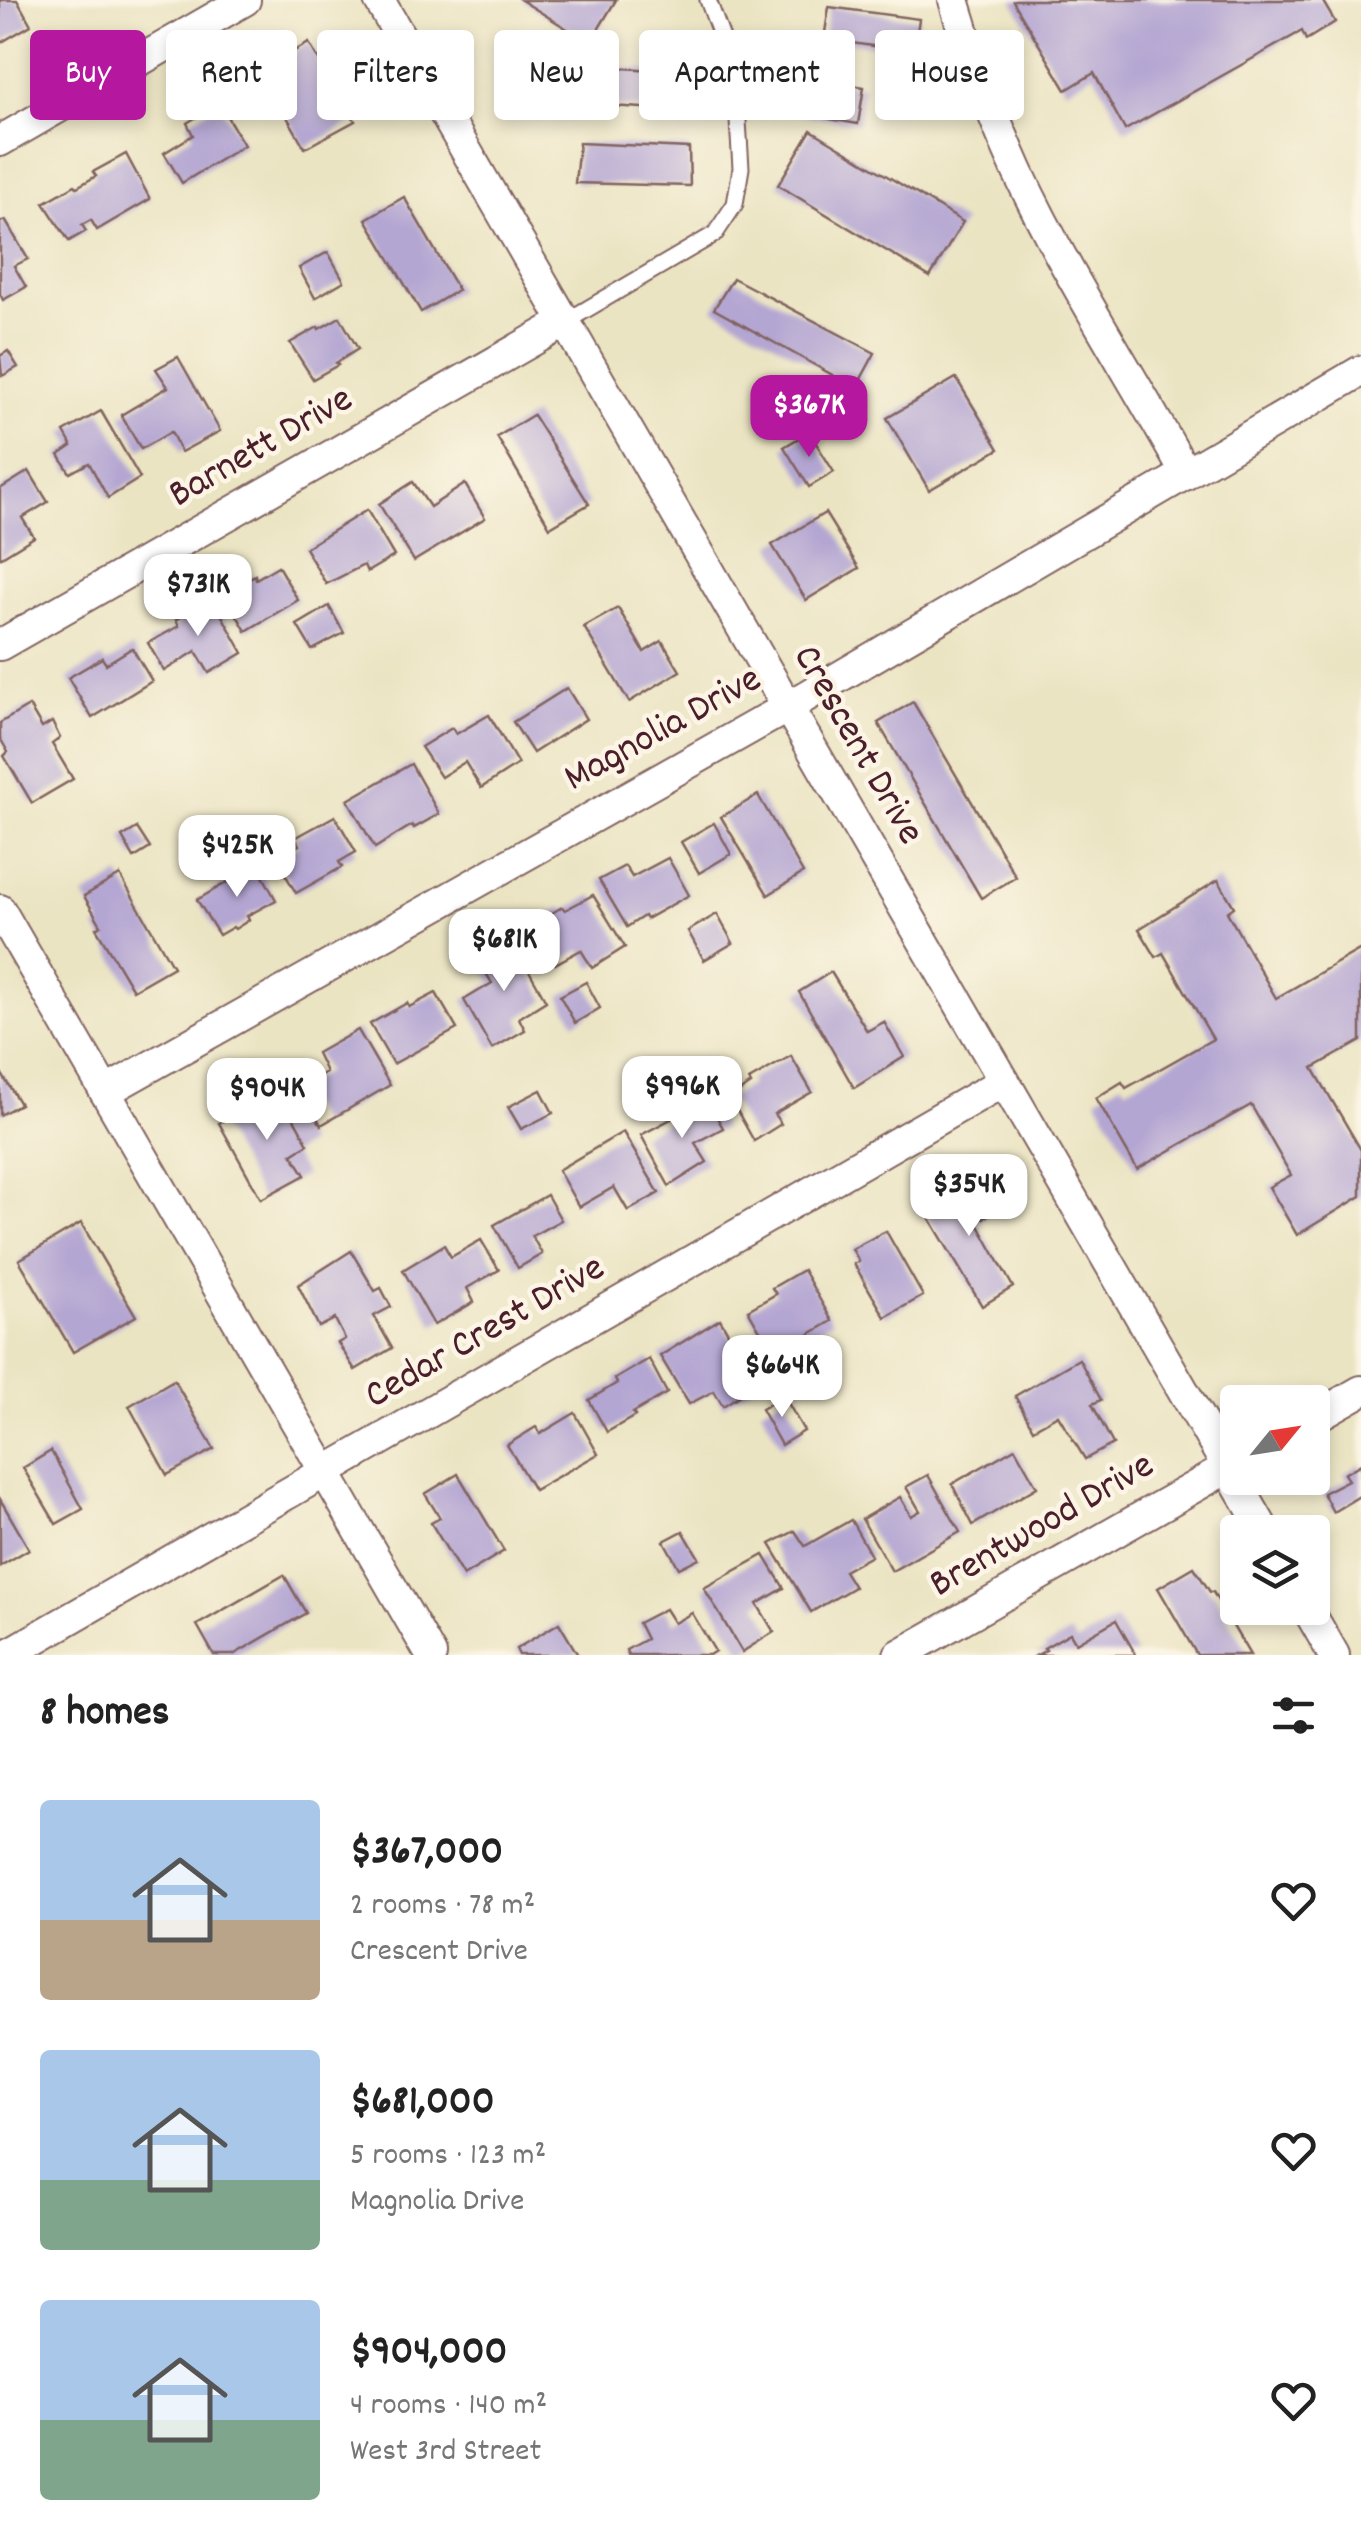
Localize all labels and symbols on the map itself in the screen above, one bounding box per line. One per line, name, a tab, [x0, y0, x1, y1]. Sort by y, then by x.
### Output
street label: Barnett Drive	[159, 373, 365, 525]
pin: $367K	[739, 375, 879, 460]
pin: $731K	[128, 554, 268, 639]
street label: Crescent Drive	[776, 636, 936, 856]
street label: Magnolia Drive	[555, 653, 773, 809]
pin: $425K	[167, 815, 307, 900]
pin: $681K	[434, 909, 574, 994]
pin: $996K	[612, 1056, 752, 1141]
pin: $904K	[197, 1058, 337, 1143]
pin: $354K	[899, 1154, 1039, 1239]
street label: Cedar Crest Drive	[355, 1242, 617, 1426]
pin: $664K	[712, 1335, 852, 1420]
north arrow	[1220, 1385, 1330, 1495]
street label: Brentwood Drive	[920, 1440, 1166, 1614]

